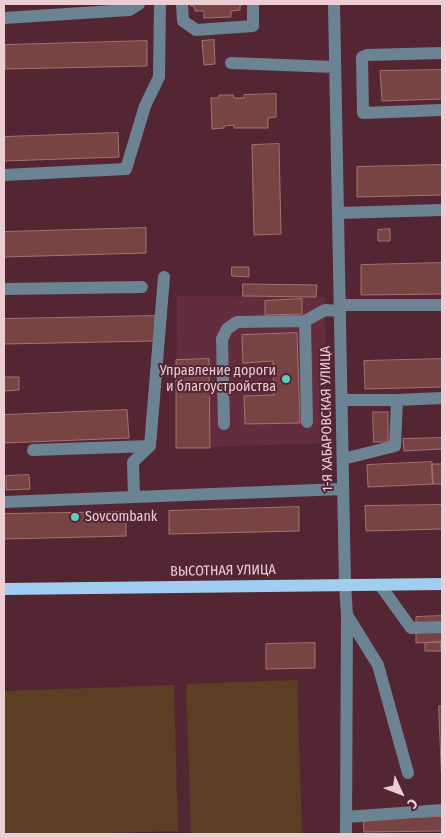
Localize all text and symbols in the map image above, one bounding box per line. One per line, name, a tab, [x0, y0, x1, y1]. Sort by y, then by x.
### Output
street label: 1-Я ХАБАРОВСКАЯ УЛИЦА	[317, 346, 337, 492]
place label: Управление дороги и благоустройства	[160, 363, 276, 396]
marker: Управление дороги и благоустройства	[280, 373, 292, 385]
place label: Sovcombank	[85, 509, 157, 525]
marker: Sovcombank	[69, 511, 81, 523]
street label: ВЫСОТНАЯ УЛИЦА	[170, 562, 276, 580]
north arrow	[376, 768, 426, 818]
text: С	[404, 795, 421, 812]

